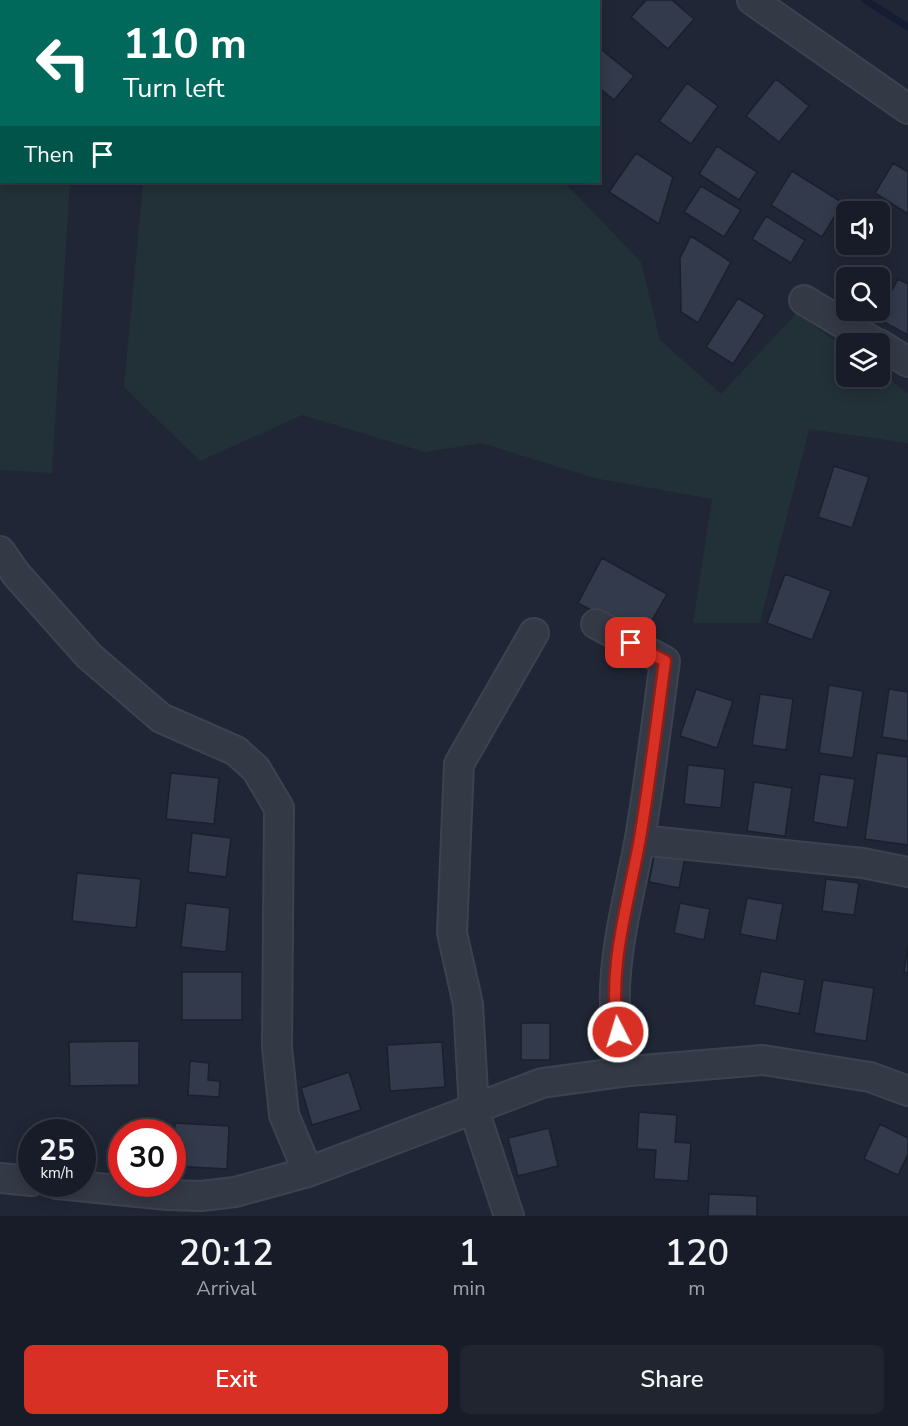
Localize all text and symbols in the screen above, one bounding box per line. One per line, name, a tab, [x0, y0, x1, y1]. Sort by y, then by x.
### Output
text: 110 m	[123, 16, 247, 73]
icon: left	[24, 24, 102, 102]
text: Turn left	[123, 70, 224, 107]
icon: arrive	[86, 138, 119, 171]
text: Then	[24, 140, 74, 170]
map controls	[836, 201, 890, 387]
button: sound	[836, 201, 890, 255]
button: search	[836, 267, 890, 321]
button: layers	[836, 333, 890, 387]
pin	[605, 617, 656, 668]
icon: arrive	[614, 626, 647, 659]
position arrow	[586, 1000, 650, 1064]
speed limit sign: 30	[108, 1119, 186, 1197]
text: 25	[39, 1130, 75, 1171]
text: km/h	[40, 1163, 74, 1183]
text: 20:12	[179, 1229, 274, 1278]
text: 1	[458, 1229, 480, 1278]
text: 120	[664, 1229, 729, 1278]
text: Arrival	[196, 1275, 256, 1302]
text: min	[453, 1275, 486, 1302]
text: m	[688, 1275, 705, 1302]
button: Exit	[24, 1345, 448, 1414]
button: Share	[460, 1345, 884, 1414]

